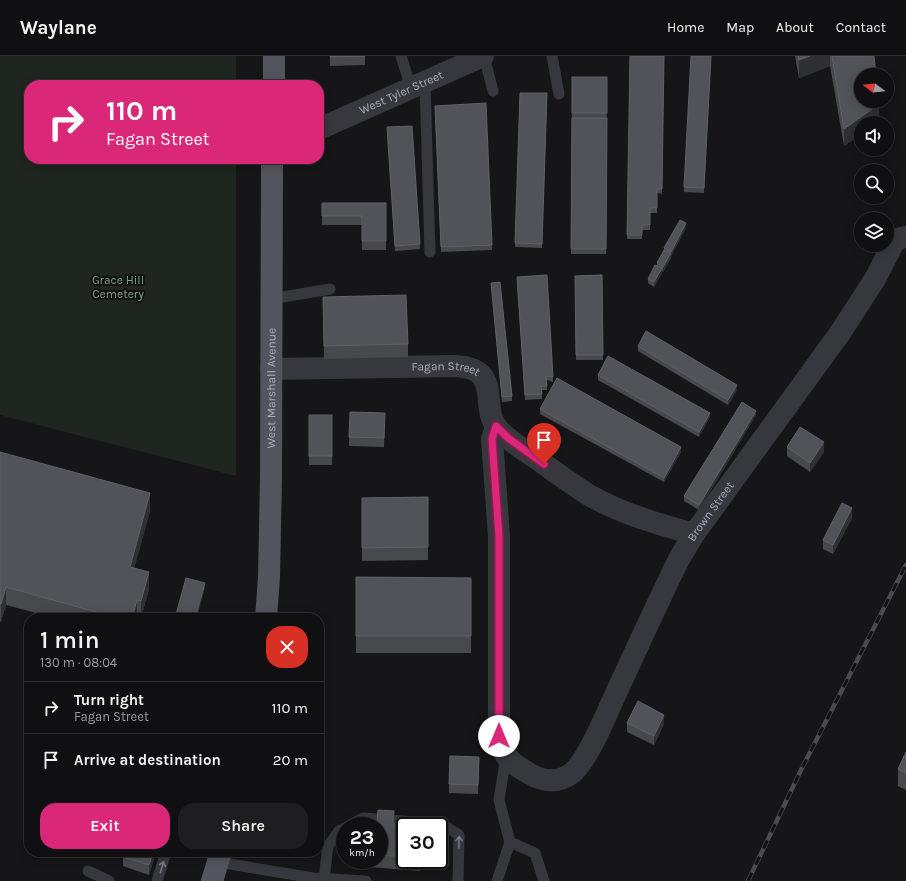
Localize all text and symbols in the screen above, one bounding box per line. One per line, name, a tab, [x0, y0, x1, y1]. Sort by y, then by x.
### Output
text: Waylane	[20, 17, 97, 39]
text: Home	[667, 19, 704, 36]
text: Map	[726, 19, 754, 36]
text: About	[776, 19, 814, 36]
text: Contact	[836, 19, 886, 36]
street label: West Tyler Street	[357, 67, 446, 117]
north arrow	[854, 68, 894, 108]
map controls	[854, 68, 894, 252]
text: 110 m	[106, 94, 177, 127]
icon: right	[40, 96, 92, 148]
button: sound	[854, 116, 894, 156]
text: Fagan Street	[106, 128, 210, 150]
button: search	[854, 164, 894, 204]
button: layers	[854, 212, 894, 252]
park label: Grace Hill Cemetery	[92, 273, 144, 301]
street label: West Marshall Avenue	[264, 328, 278, 448]
street label: Fagan Street	[411, 359, 484, 379]
pin	[527, 423, 561, 464]
icon: arrive	[533, 429, 555, 451]
street label: Brown Street	[684, 478, 737, 544]
text: 1 min	[40, 626, 100, 654]
button: close	[266, 626, 308, 668]
text: 130 m · 08:04	[40, 655, 117, 670]
text: Turn right	[74, 691, 144, 709]
icon: right	[40, 697, 62, 719]
text: 110 m	[272, 699, 308, 717]
text: Fagan Street	[74, 709, 149, 724]
position arrow	[478, 715, 520, 757]
icon: arrive	[40, 749, 62, 771]
text: Arrive at destination	[74, 751, 221, 769]
text: 20 m	[273, 751, 308, 769]
button: Exit	[40, 803, 170, 849]
button: Share	[178, 803, 308, 849]
speed limit sign: 30	[396, 817, 448, 869]
text: 23	[350, 826, 374, 849]
one-way arrow	[455, 836, 463, 849]
text: km/h	[349, 847, 375, 859]
one-way arrow	[159, 860, 166, 873]

